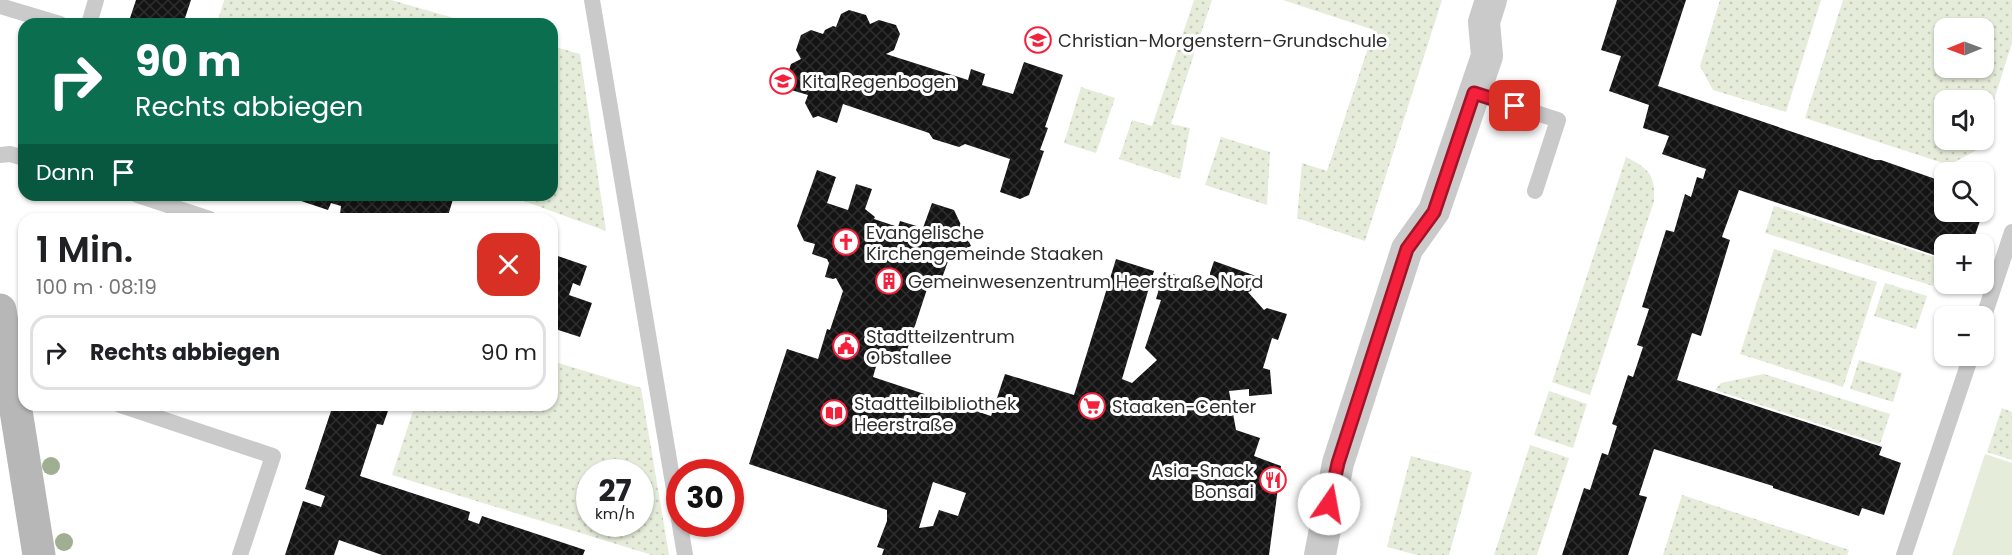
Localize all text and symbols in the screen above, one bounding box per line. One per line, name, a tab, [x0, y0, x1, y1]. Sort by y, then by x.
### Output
north arrow	[1934, 18, 1994, 78]
map controls	[1934, 18, 1994, 366]
school or university icon: Christian-Morgenstern-Grundschule	[1023, 25, 1053, 55]
place label: Christian-Morgenstern-Grundschule	[1058, 28, 1387, 53]
text: 90 m	[135, 32, 242, 91]
icon: right	[36, 42, 114, 120]
school or university icon: Kita Regenbogen	[768, 66, 798, 96]
place label: Kita Regenbogen	[802, 69, 956, 94]
pin	[1489, 80, 1540, 131]
text: Rechts abbiegen	[135, 88, 363, 125]
icon: arrive	[1498, 89, 1531, 122]
button: sound	[1934, 90, 1994, 150]
icon: arrive	[107, 156, 140, 189]
text: Dann	[36, 157, 95, 188]
button: search	[1934, 162, 1994, 222]
place label: Evangelische Kirchengemeinde Staaken	[866, 220, 1104, 266]
text: 1 Min.	[36, 224, 133, 275]
church icon: Evangelische Kirchengemeinde Staaken	[831, 227, 861, 257]
button: close	[477, 233, 540, 296]
button: +	[1934, 234, 1994, 294]
building icon: Gemeinwesenzentrum Heerstraße Nord	[874, 266, 904, 296]
place label: Gemeinwesenzentrum Heerstraße Nord	[908, 269, 1263, 294]
text: 100 m · 08:19	[36, 273, 157, 301]
button: −	[1934, 306, 1994, 366]
place label: Stadtteilzentrum Obstallee	[866, 324, 1015, 370]
public building icon: Stadtteilzentrum Obstallee	[831, 331, 861, 361]
icon: right	[39, 336, 72, 369]
text: Rechts abbiegen	[90, 337, 280, 368]
text: 90 m	[481, 337, 537, 368]
place label: Stadtteilbibliothek Heerstraße	[854, 391, 1017, 437]
supermarket icon: Staaken-Center	[1077, 391, 1107, 421]
place label: Staaken-Center	[1112, 394, 1257, 419]
library icon: Stadtteilbibliothek Heerstraße	[819, 398, 849, 428]
place label: Asia-Snack Bonsai	[1152, 458, 1255, 504]
speed limit sign: 30	[666, 459, 744, 537]
restaurant icon: Asia-Snack Bonsai	[1258, 465, 1288, 495]
text: 27	[598, 469, 632, 512]
position arrow	[1297, 472, 1361, 536]
text: km/h	[595, 503, 635, 524]

